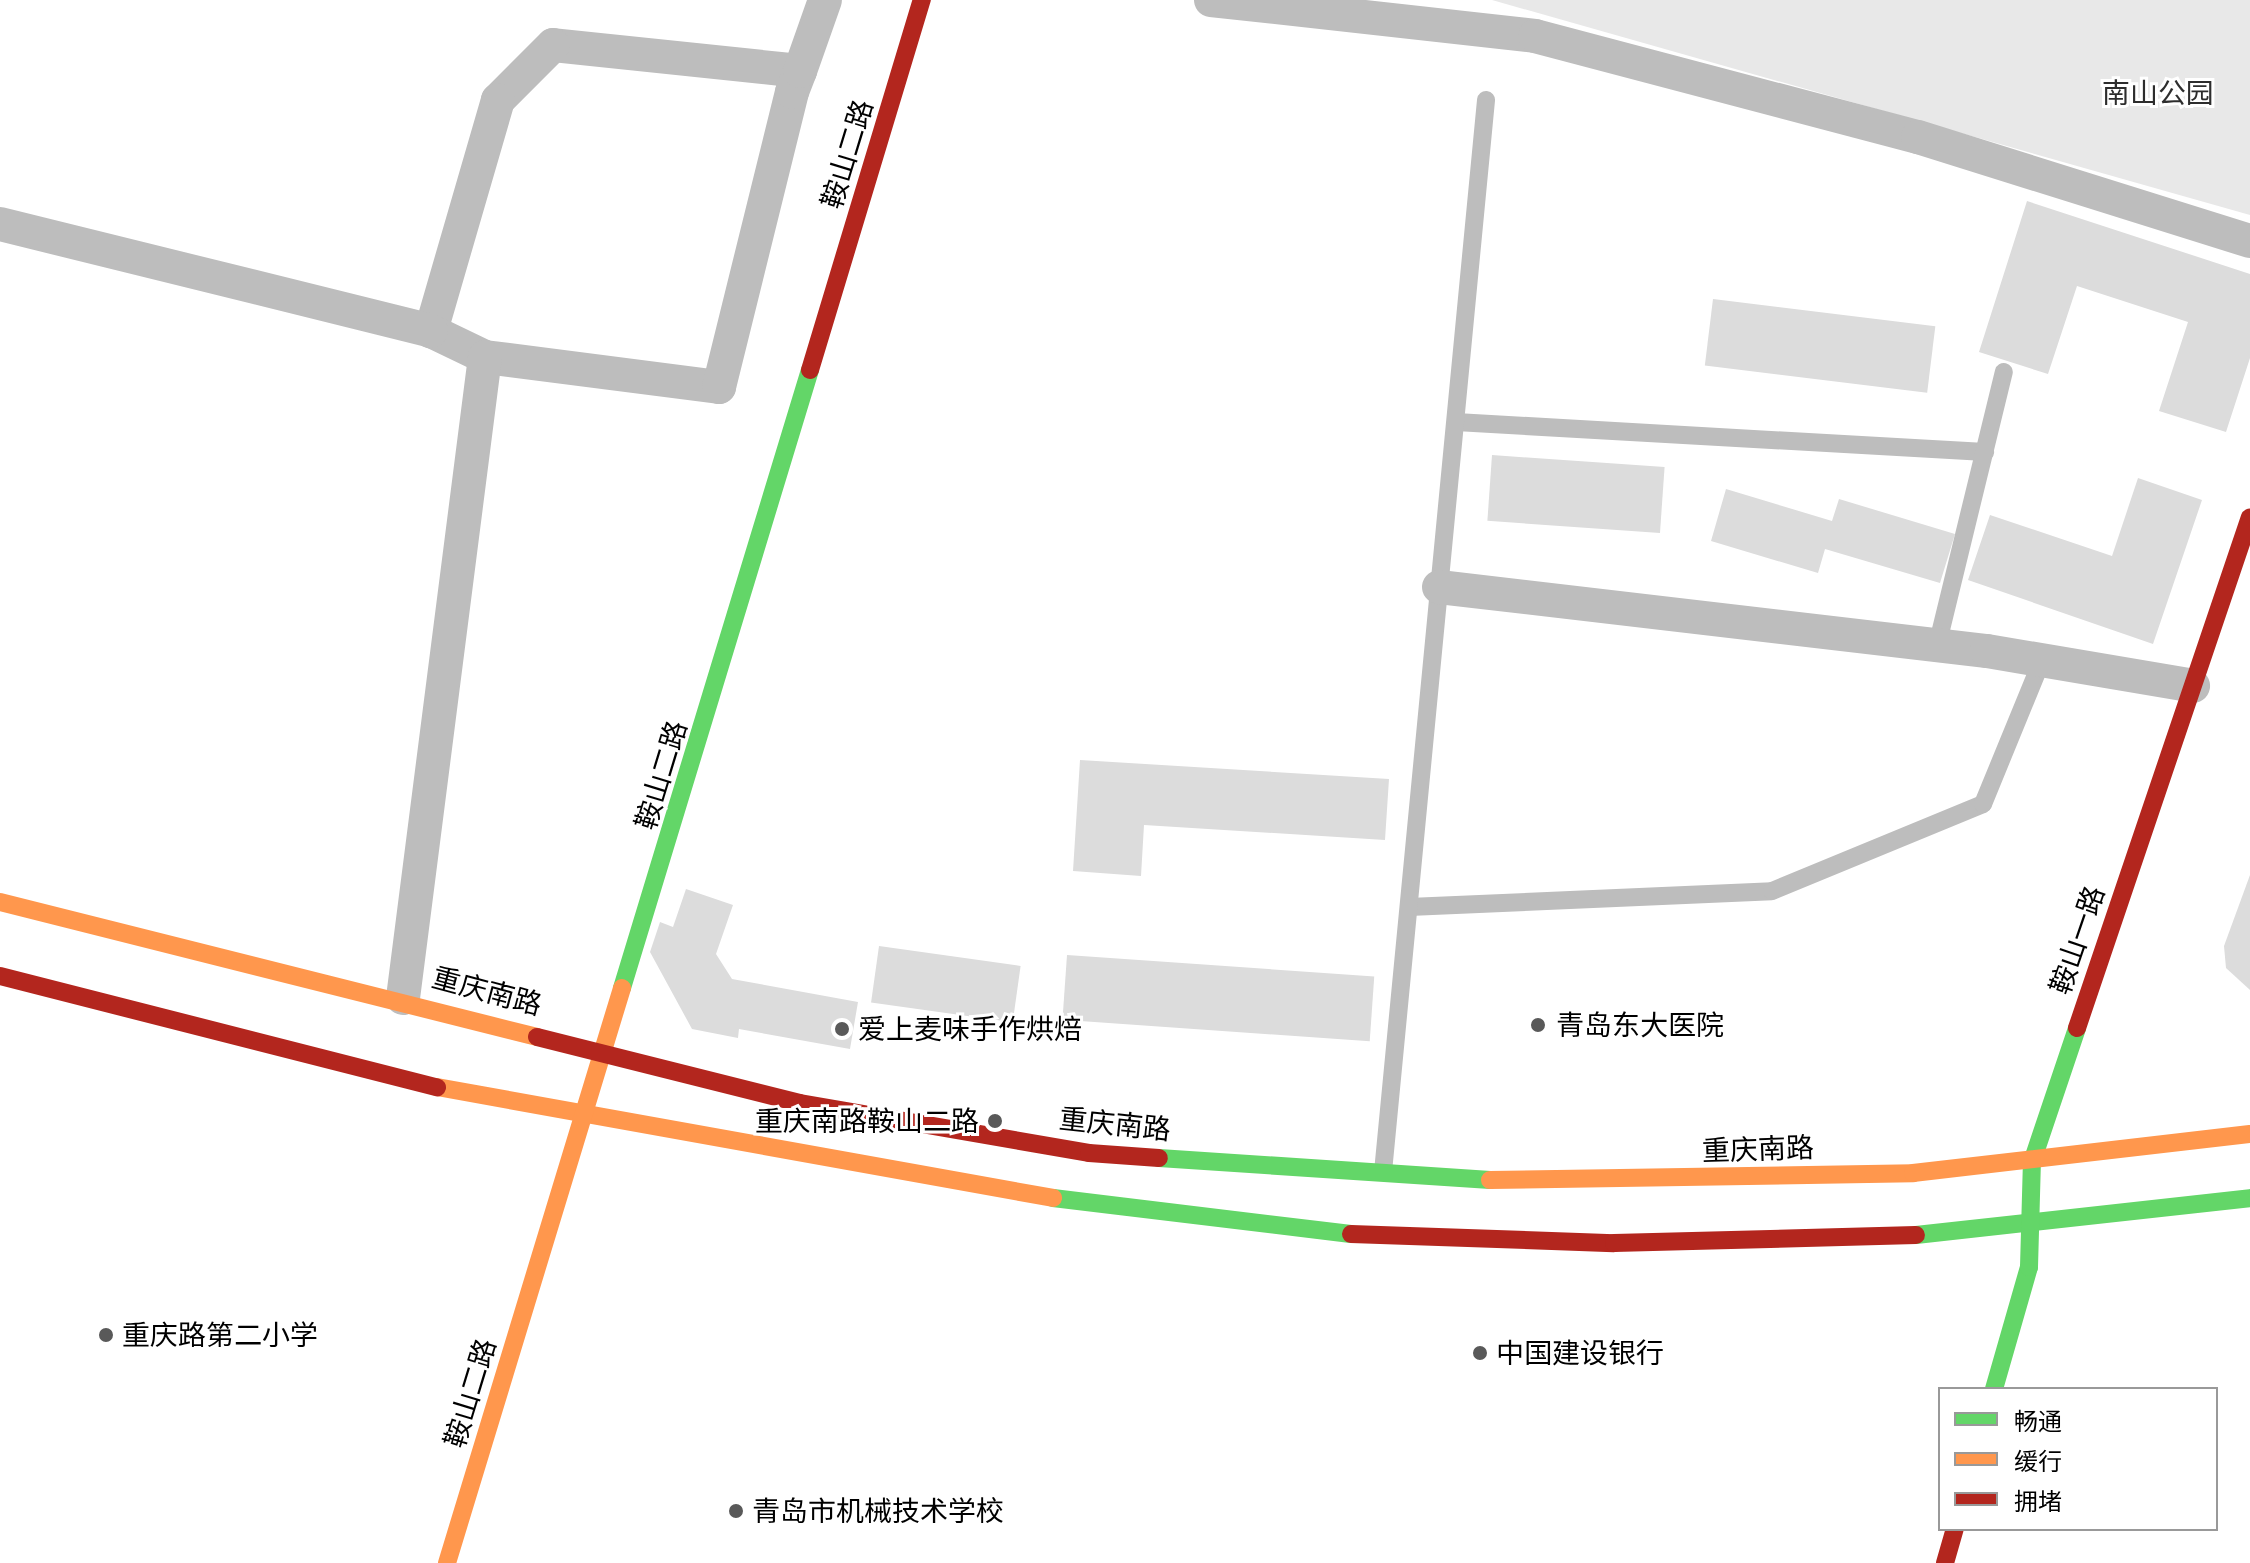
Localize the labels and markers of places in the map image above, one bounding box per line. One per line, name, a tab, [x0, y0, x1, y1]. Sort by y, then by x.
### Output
place label: 青岛东大医院	[1556, 1008, 1724, 1042]
place label: 爱上麦味手作烘焙	[858, 1012, 1082, 1046]
marker: 青岛东大医院	[1527, 1014, 1549, 1036]
marker: 爱上麦味手作烘焙	[833, 1020, 851, 1038]
place label: 重庆南路鞍山二路	[755, 1104, 979, 1138]
marker: 重庆南路鞍山二路	[986, 1112, 1004, 1130]
place label: 重庆路第二小学	[122, 1318, 318, 1352]
marker: 重庆路第二小学	[97, 1326, 115, 1344]
place label: 中国建设银行	[1496, 1336, 1664, 1370]
marker: 中国建设银行	[1471, 1344, 1489, 1362]
place label: 青岛市机械技术学校	[752, 1494, 1004, 1528]
marker: 青岛市机械技术学校	[727, 1502, 745, 1520]

